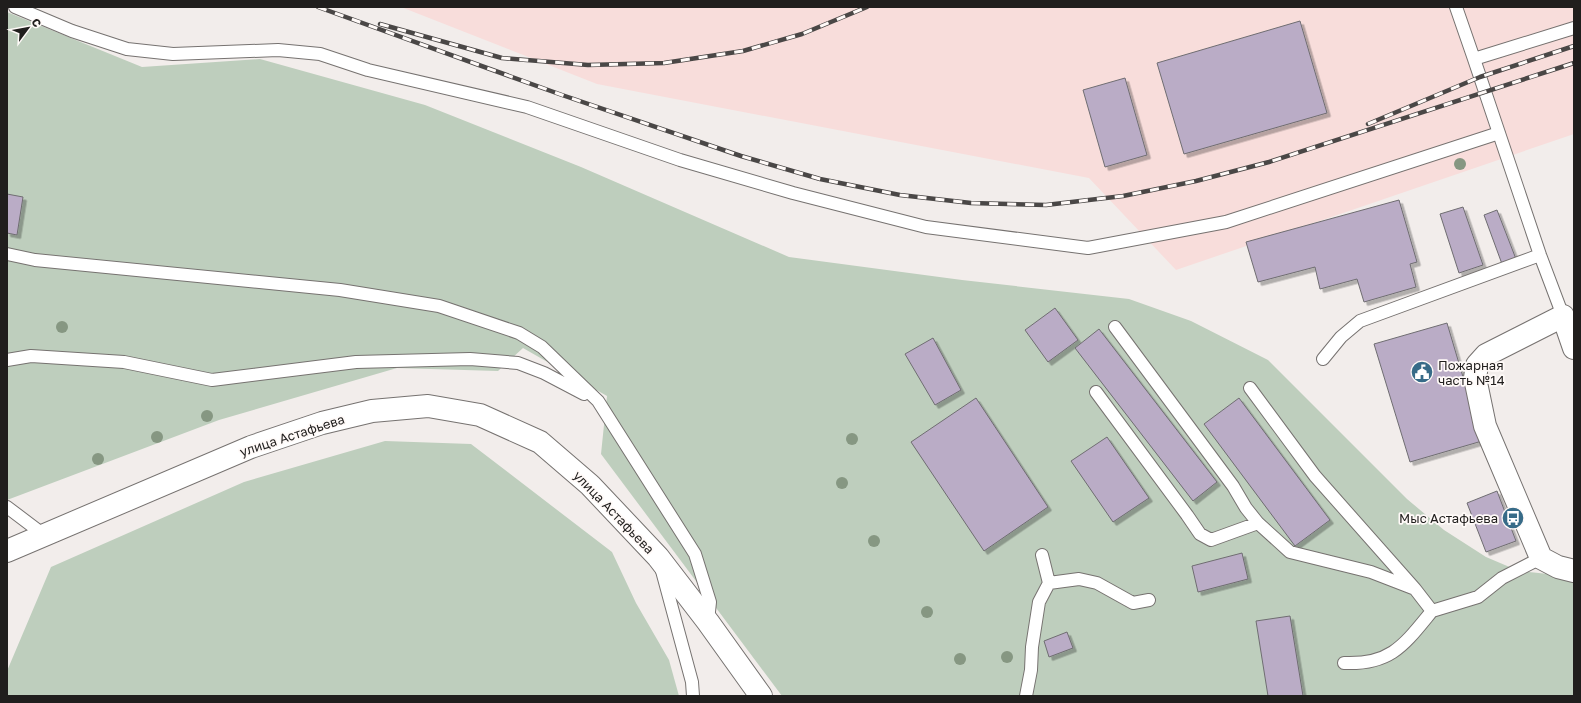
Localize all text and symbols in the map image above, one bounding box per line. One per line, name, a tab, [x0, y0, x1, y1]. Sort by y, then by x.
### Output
north arrow	[8, 8, 48, 48]
text: С	[29, 16, 45, 29]
place label: Пожарная часть №14	[1438, 357, 1505, 388]
public building icon: Пожарная часть №14	[1409, 359, 1435, 385]
street label: улица Астафьева	[238, 411, 346, 459]
street label: улица Астафьева	[570, 467, 658, 557]
bus stop icon: Мыс Астафьева	[1500, 505, 1526, 531]
place label: Мыс Астафьева	[1399, 510, 1498, 526]

